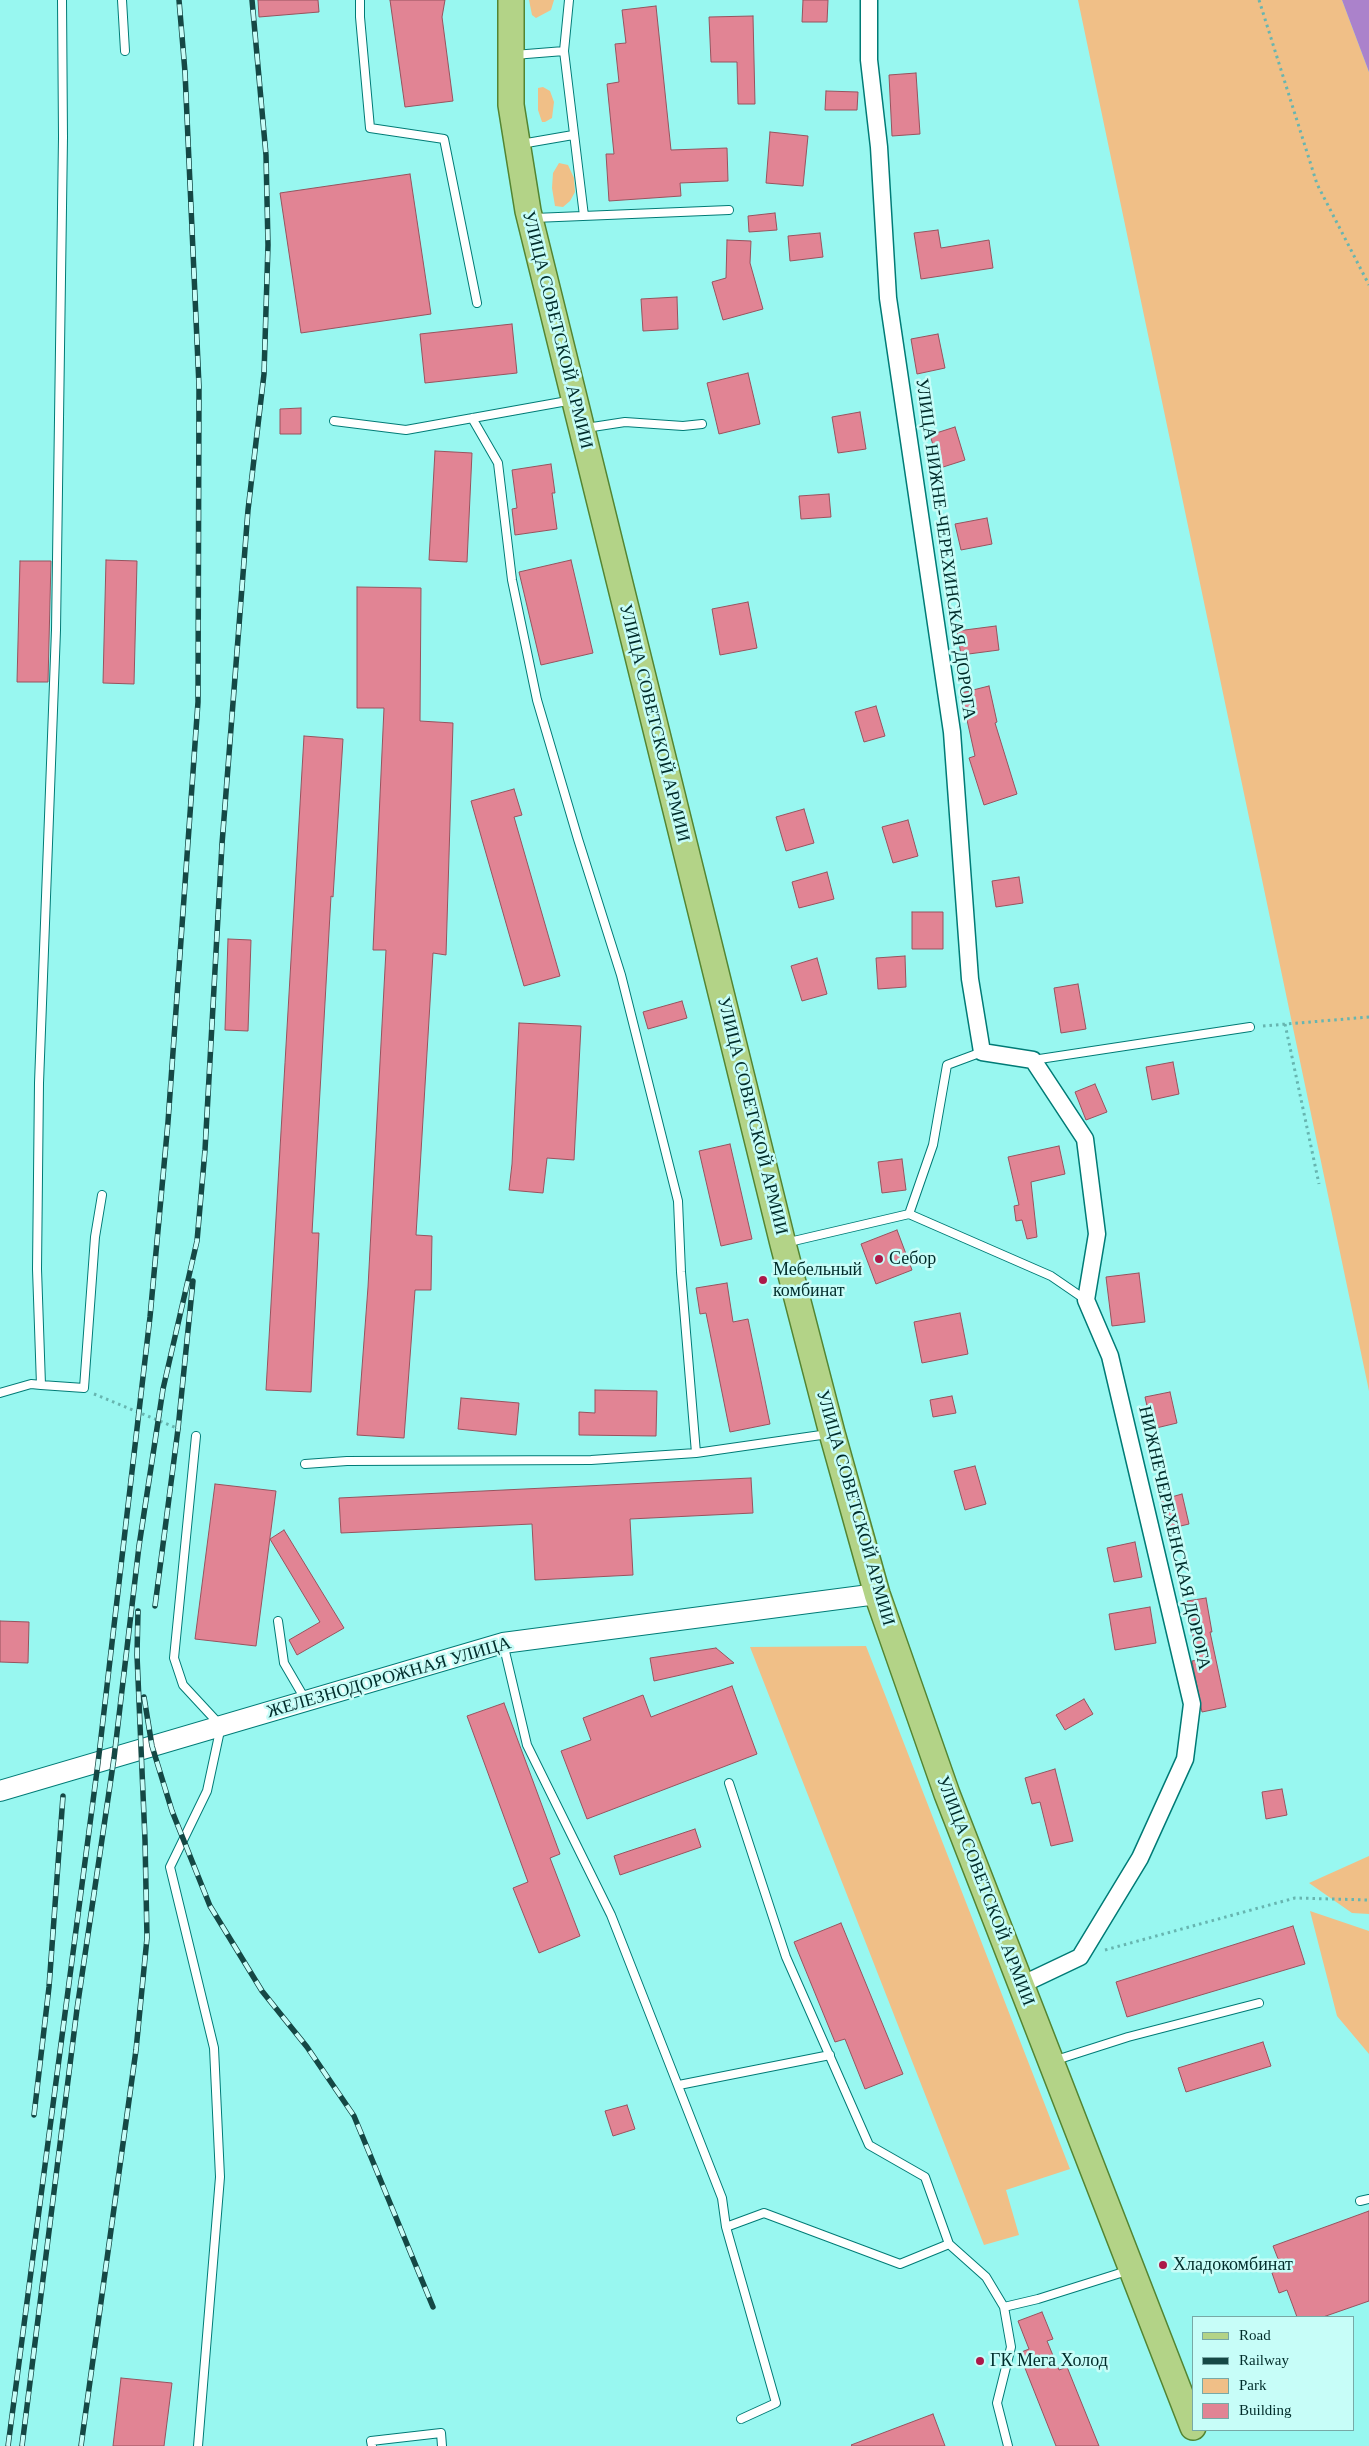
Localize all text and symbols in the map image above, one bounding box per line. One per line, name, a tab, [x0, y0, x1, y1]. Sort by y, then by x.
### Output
street label: УЛИЦА СОВЕТСКОЙ АРМИИ	[517, 209, 597, 451]
street label: УЛИЦА НИЖНЕ-ЧЕРЕХИНСКАЯ ДОРОГА	[910, 377, 980, 721]
street label: УЛИЦА СОВЕТСКОЙ АРМИИ	[614, 602, 694, 844]
street label: УЛИЦА СОВЕТСКОЙ АРМИИ	[712, 995, 792, 1237]
place label: Себор	[889, 1248, 936, 1270]
marker: Себор	[873, 1253, 885, 1265]
place label: Мебельный комбинат	[773, 1259, 862, 1302]
marker: Мебельный комбинат	[757, 1274, 769, 1286]
street label: УЛИЦА СОВЕТСКОЙ АРМИИ	[811, 1388, 899, 1628]
street label: НИЖНЕЧЕРЕХЕНСКАЯ ДОРОГА	[1133, 1404, 1215, 1672]
street label: ЖЕЛЕЗНОДОРОЖНАЯ УЛИЦА	[264, 1633, 514, 1723]
street label: УЛИЦА СОВЕТСКОЙ АРМИИ	[931, 1773, 1039, 2009]
place label: Хладокомбинат	[1173, 2254, 1293, 2276]
marker: Хладокомбинат	[1157, 2259, 1169, 2271]
legend	[1192, 2316, 1354, 2431]
text: Road	[1239, 2327, 1271, 2343]
place label: ГК Мега Холод	[990, 2350, 1108, 2372]
text: Railway	[1239, 2352, 1289, 2368]
marker: ГК Мега Холод	[974, 2355, 986, 2367]
text: Park	[1239, 2377, 1267, 2393]
text: Building	[1239, 2402, 1292, 2418]

